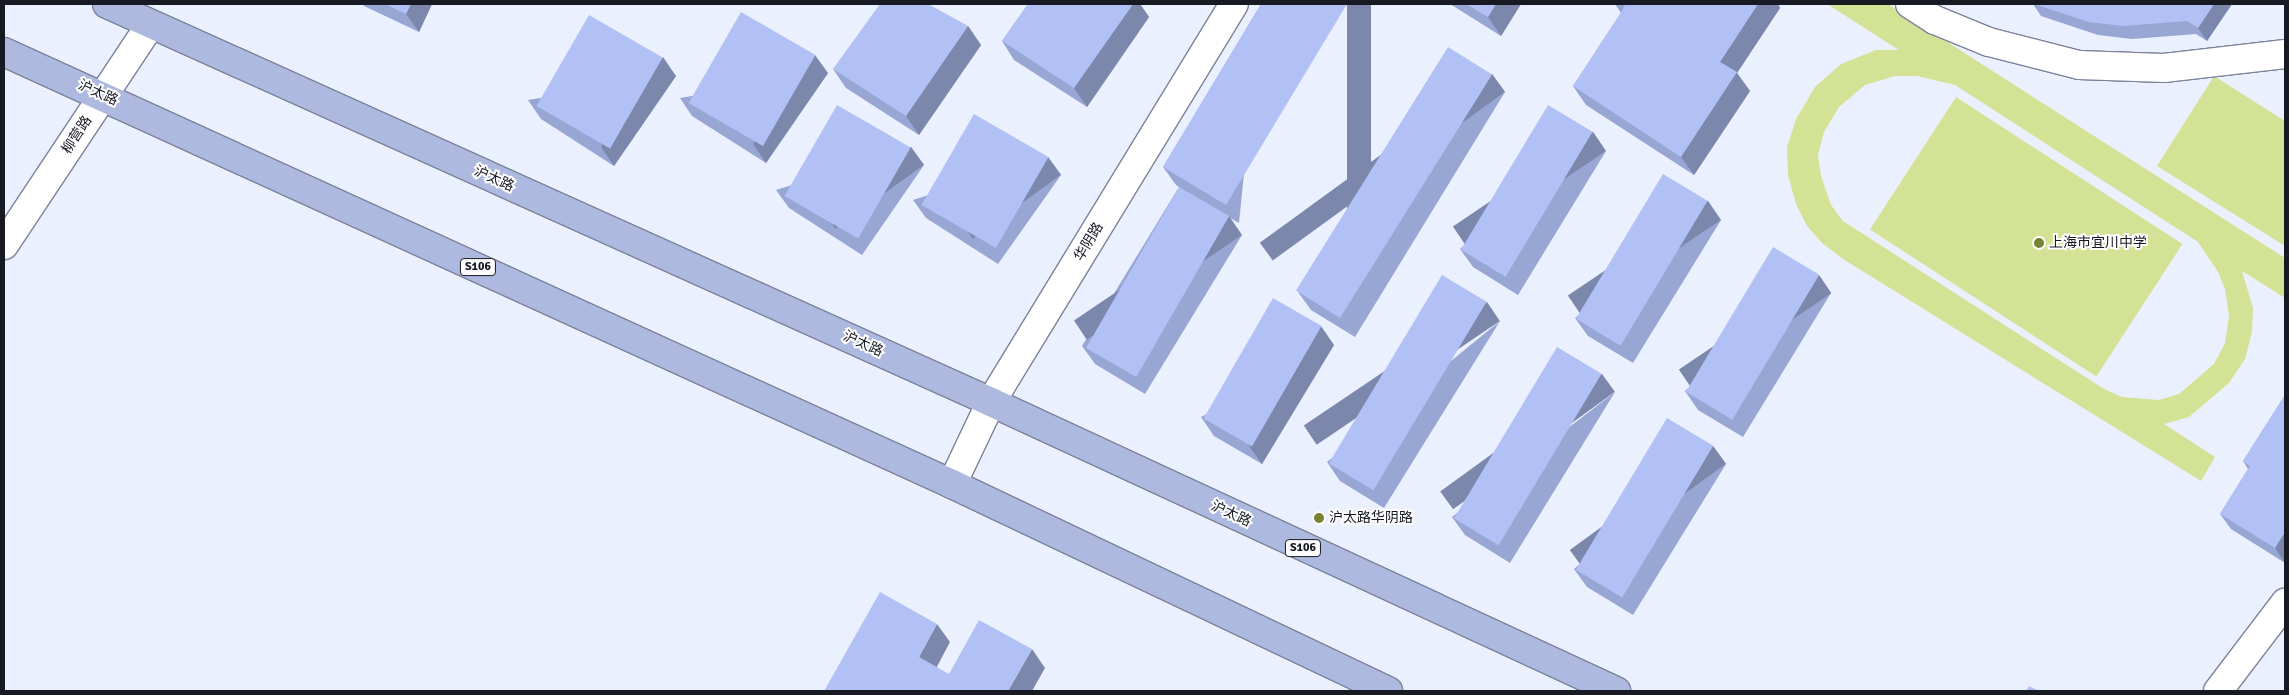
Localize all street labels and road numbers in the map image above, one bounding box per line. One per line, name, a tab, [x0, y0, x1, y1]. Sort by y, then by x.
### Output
street label: 沪太路	[75, 77, 121, 109]
street label: 柳营路	[59, 113, 95, 157]
street label: 沪太路	[471, 163, 517, 195]
street label: 华阴路	[1071, 220, 1107, 264]
road number: S106	[459, 258, 497, 276]
street label: 沪太路	[840, 328, 886, 360]
street label: 沪太路	[1208, 498, 1254, 530]
road number: S106	[1284, 538, 1322, 558]

